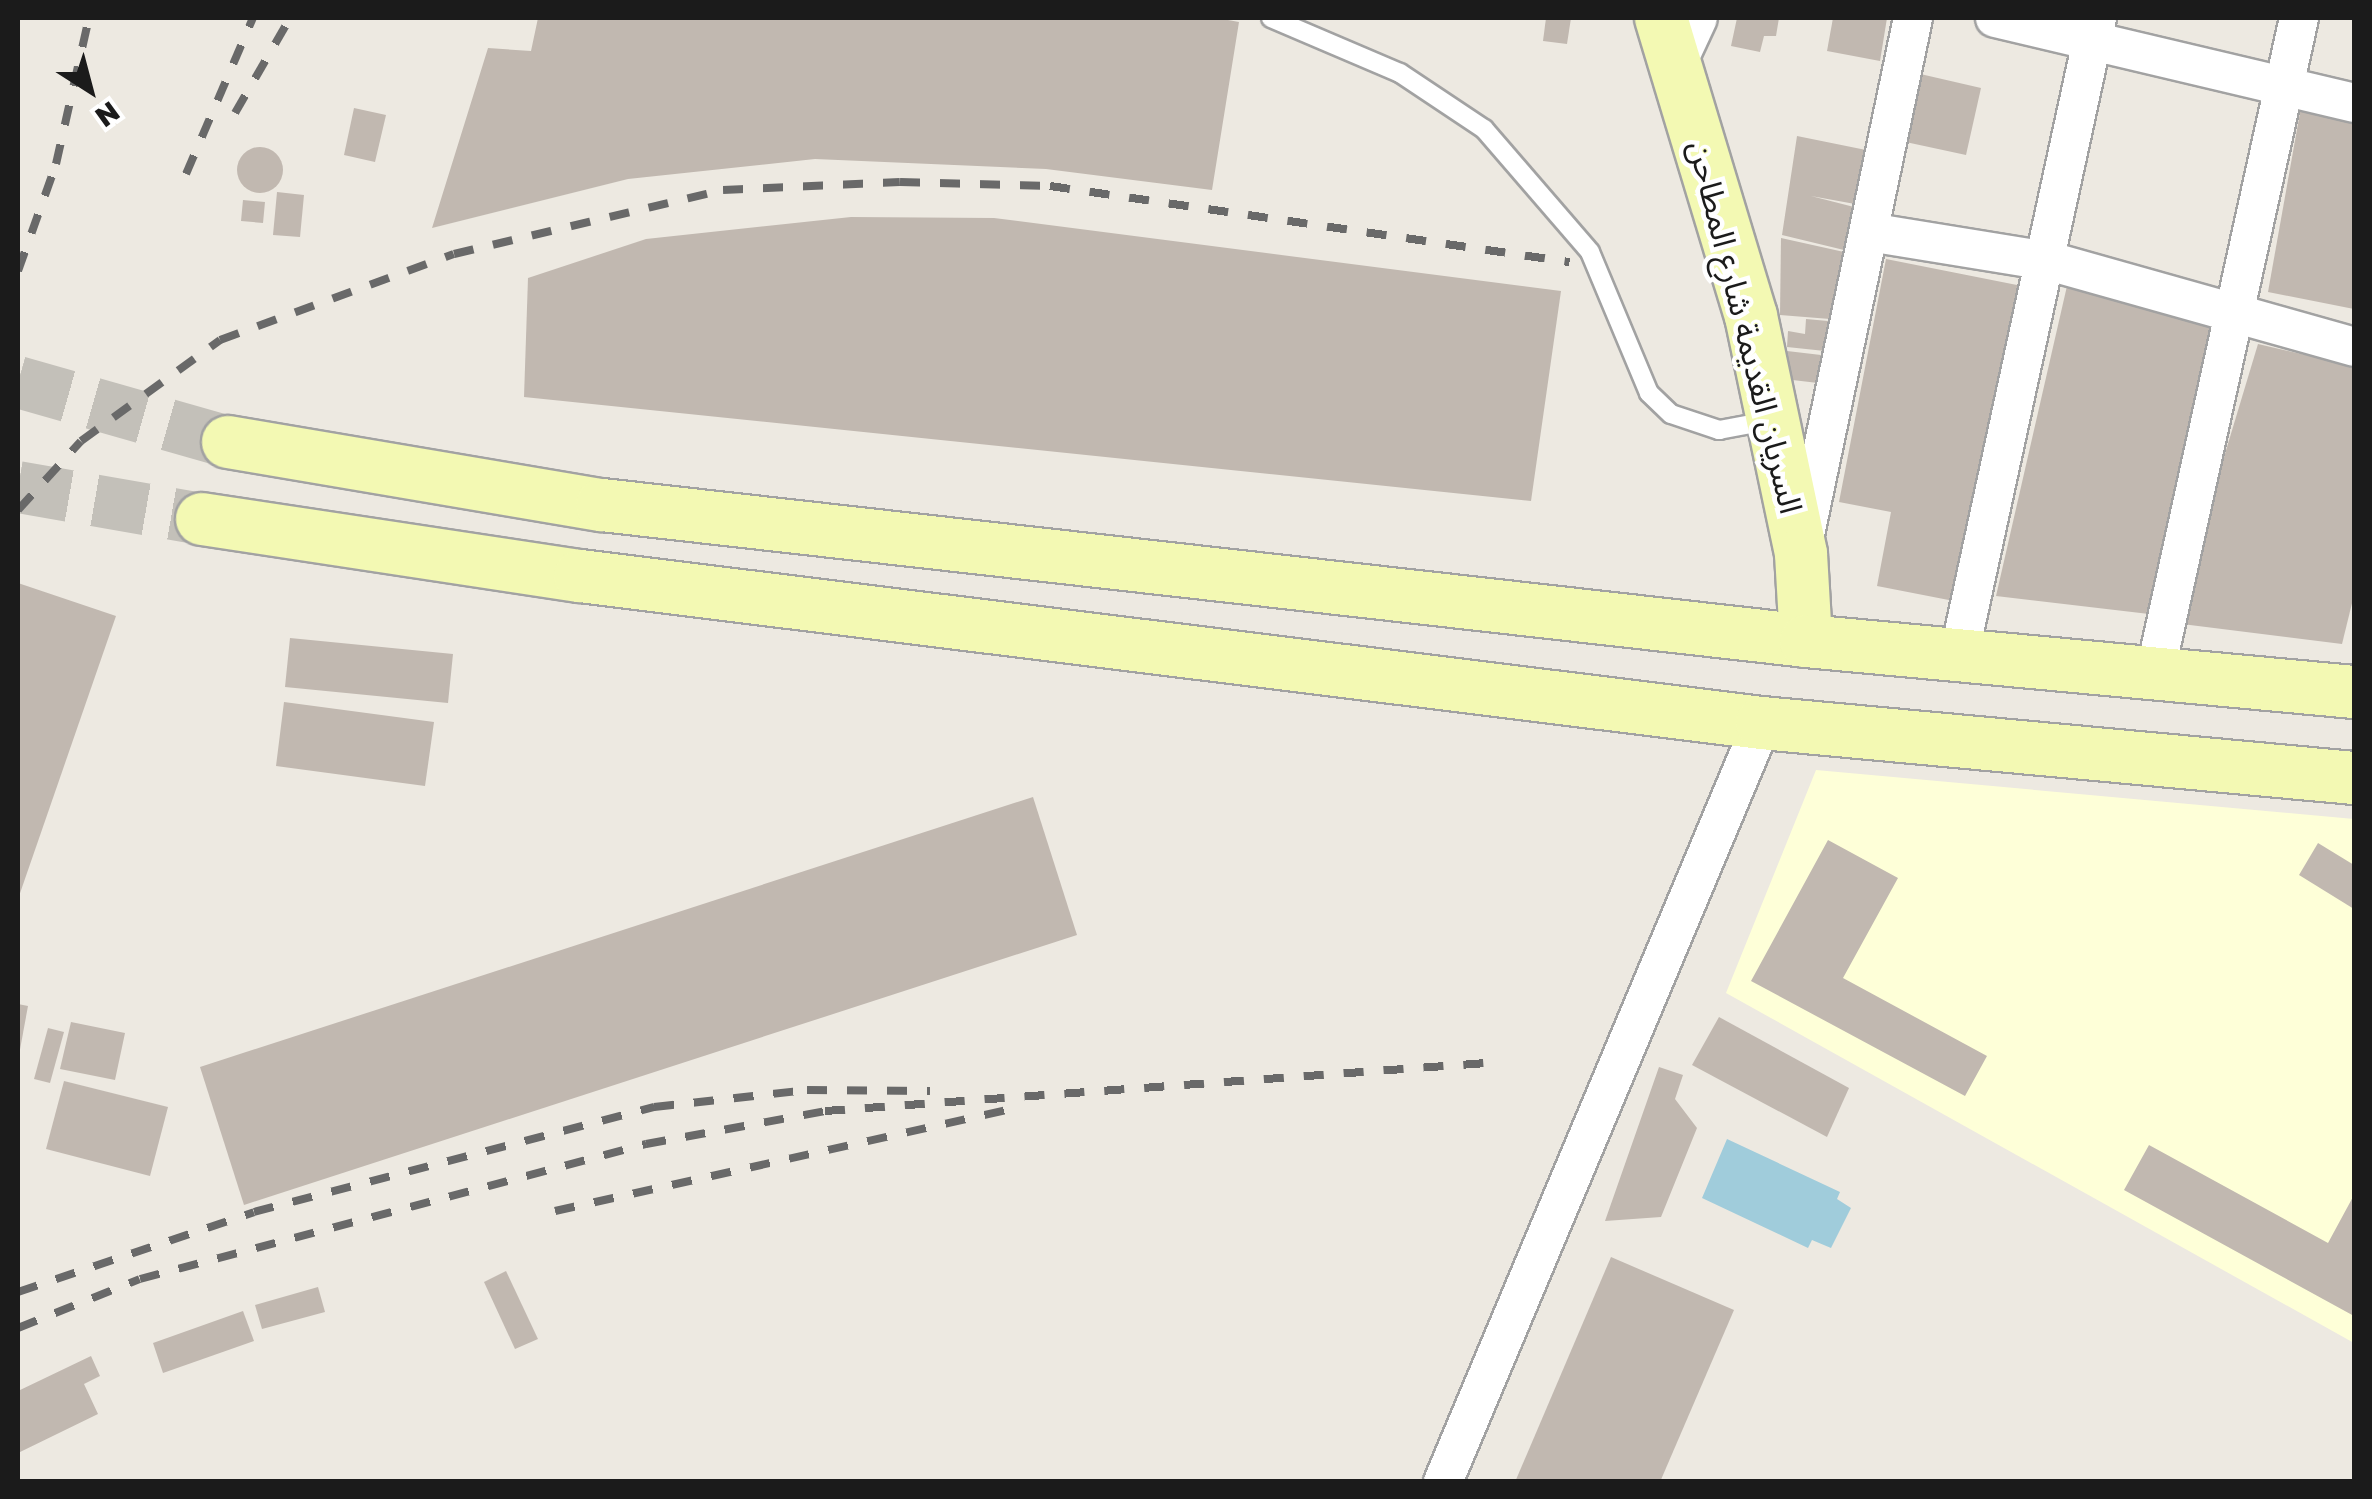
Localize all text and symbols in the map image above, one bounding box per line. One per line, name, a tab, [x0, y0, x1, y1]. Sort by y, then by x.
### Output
north arrow	[40, 40, 140, 140]
text: N	[90, 95, 126, 134]
street label: السريان القديمة شارع المطاحن	[1681, 136, 1811, 518]

